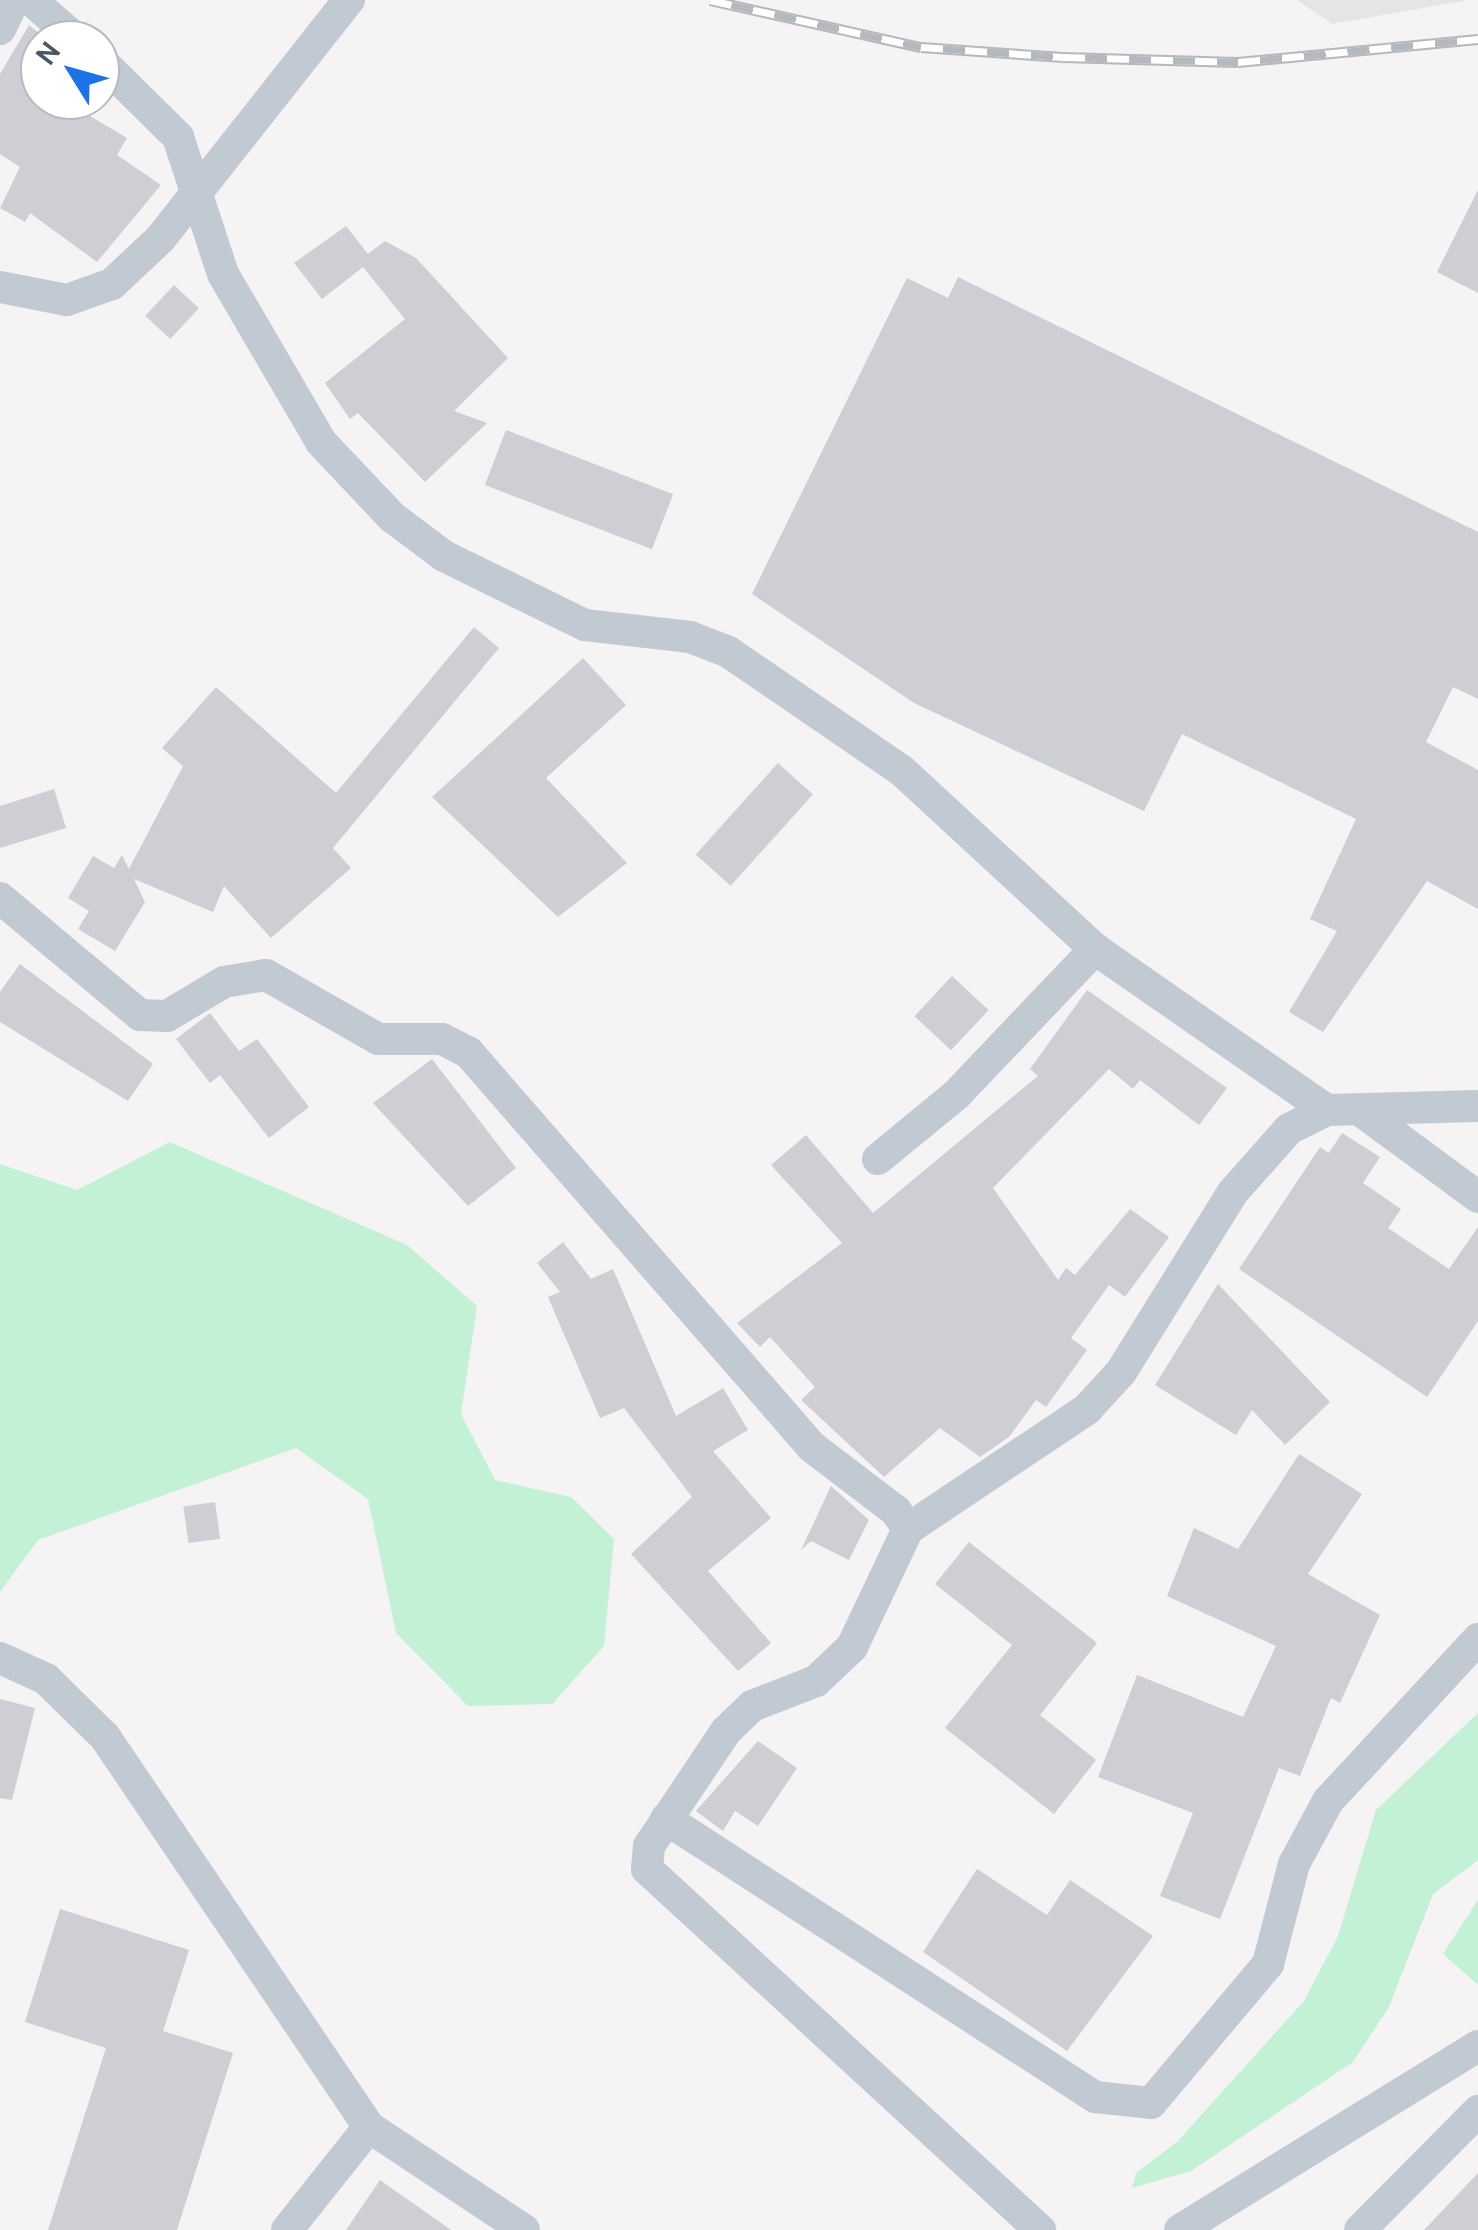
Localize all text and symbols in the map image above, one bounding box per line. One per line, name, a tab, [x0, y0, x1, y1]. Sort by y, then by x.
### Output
north arrow	[20, 20, 120, 120]
text: N	[28, 35, 67, 71]

